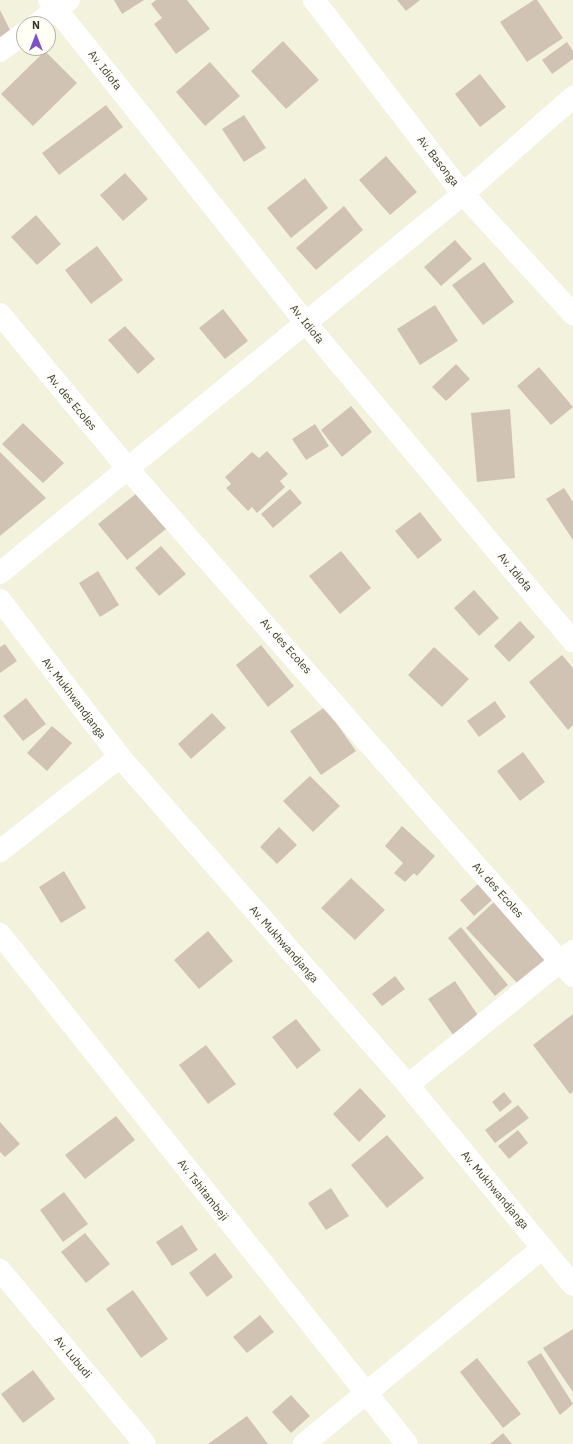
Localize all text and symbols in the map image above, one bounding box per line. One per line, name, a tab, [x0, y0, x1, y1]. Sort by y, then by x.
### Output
north arrow	[16, 16, 56, 56]
text: N	[32, 18, 40, 32]
street label: Av. Idiofa	[86, 48, 124, 92]
street label: Av. Basonga	[414, 133, 462, 189]
street label: Av. Idiofa	[287, 302, 327, 346]
street label: Av. des Ecoles	[44, 371, 100, 433]
street label: Av. Idiofa	[495, 550, 535, 594]
street label: Av. des Ecoles	[258, 616, 314, 676]
street label: Av. Mukhwandjanga	[39, 655, 109, 741]
street label: Av. des Ecoles	[470, 860, 526, 920]
street label: Av. Mukhwandjanga	[247, 903, 321, 985]
street label: Av. Mukhwandjanga	[458, 1148, 532, 1232]
street label: Av. Tshitambeji	[175, 1157, 231, 1223]
street label: Av. Lubudi	[52, 1333, 94, 1381]

